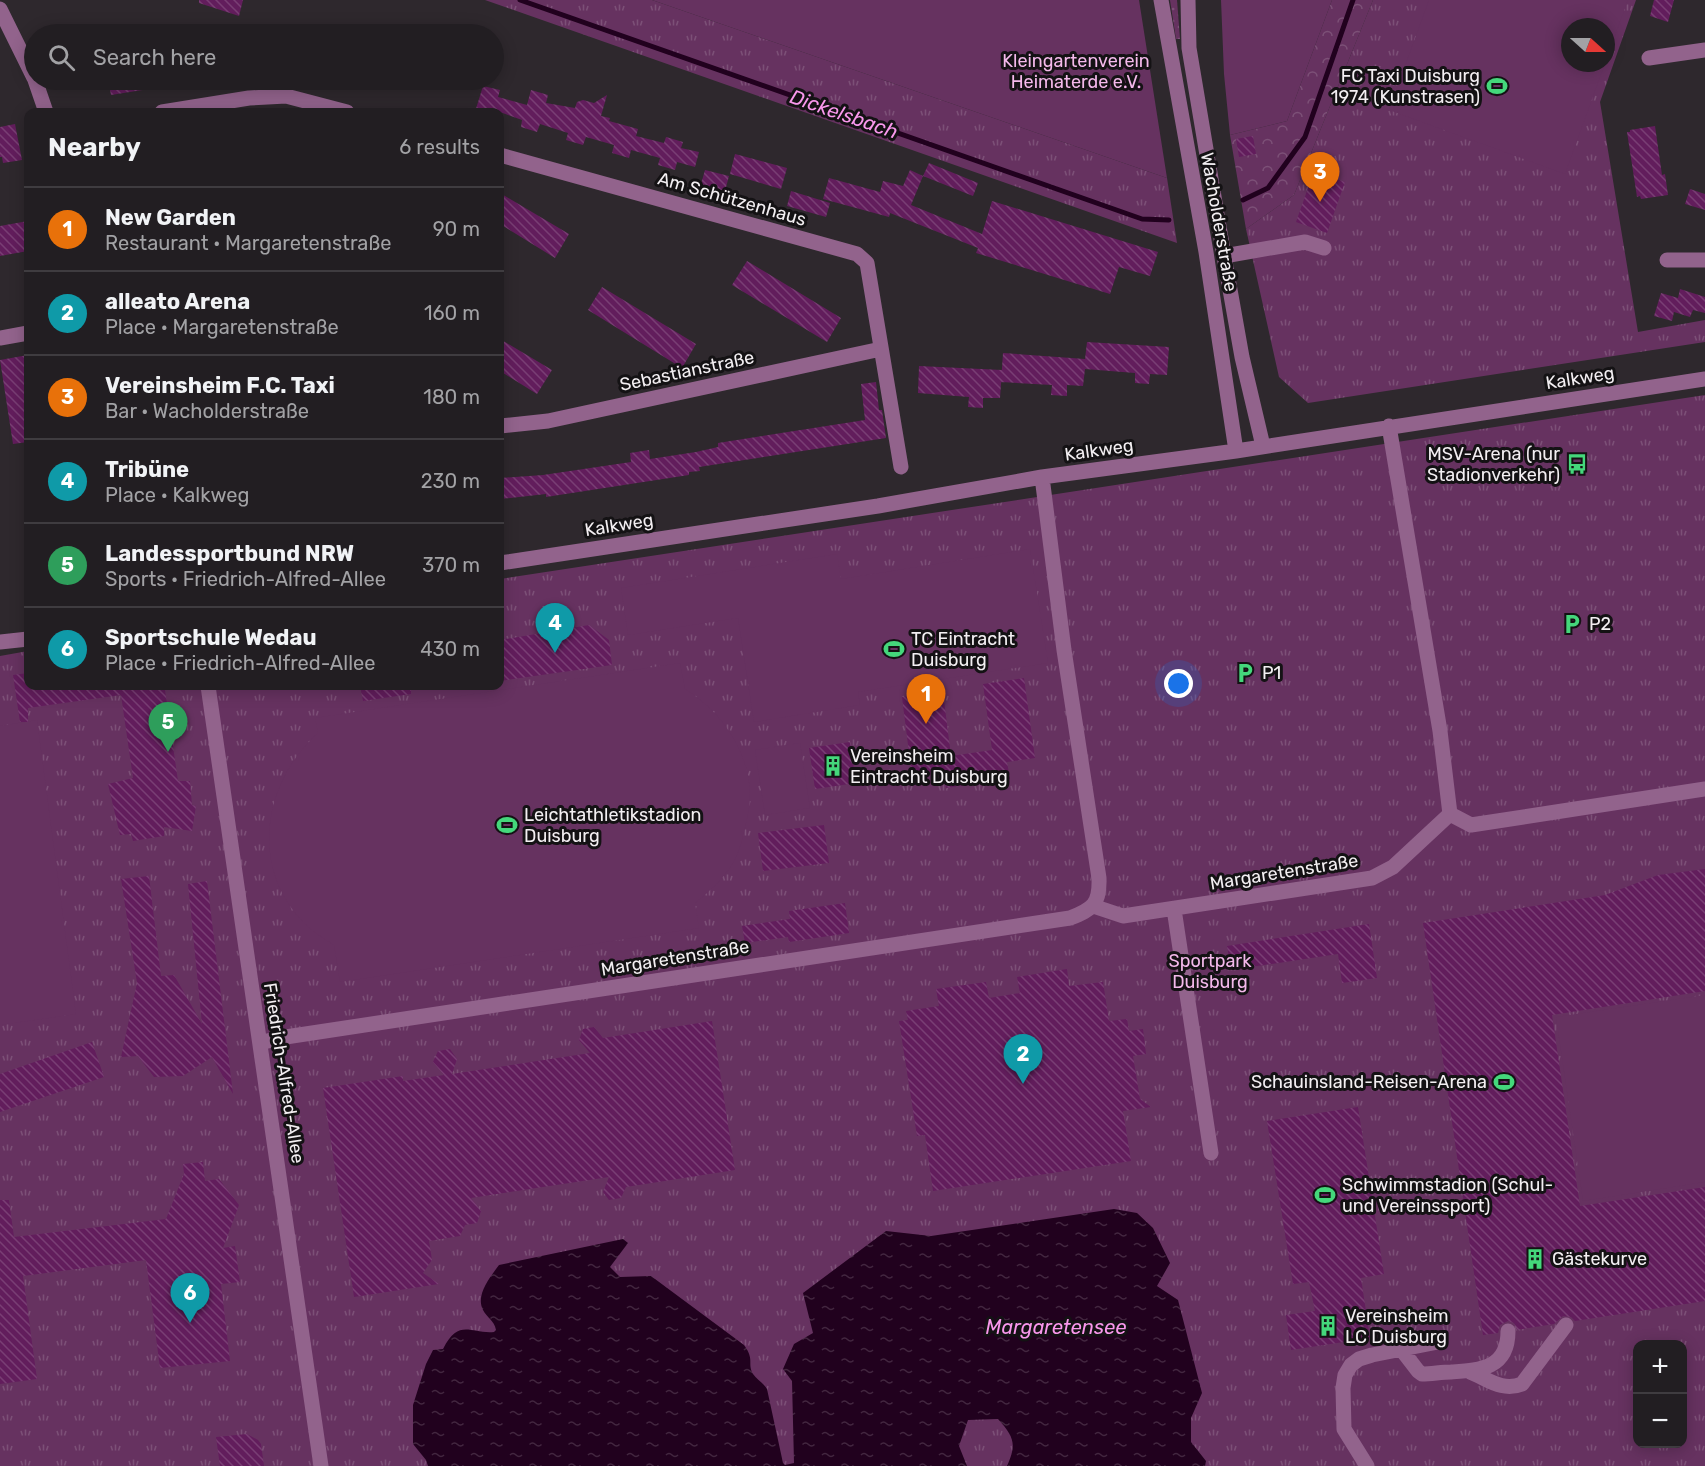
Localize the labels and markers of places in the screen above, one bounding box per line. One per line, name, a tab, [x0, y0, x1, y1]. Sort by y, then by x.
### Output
place label: FC Taxi Duisburg 1974 (Kunstrasen)	[1331, 65, 1480, 108]
sports icon: FC Taxi Duisburg 1974 (Kunstrasen)	[1485, 74, 1509, 98]
pin: 3	[1300, 152, 1340, 202]
place label: MSV-Arena (nur Stadionverkehr)	[1427, 443, 1560, 486]
bus stop icon: MSV-Arena (nur Stadionverkehr)	[1565, 452, 1589, 476]
pin: 4	[536, 604, 574, 653]
parking icon: P2	[1560, 612, 1584, 636]
place label: P2	[1589, 613, 1611, 635]
place label: TC Eintracht Duisburg	[911, 628, 1015, 671]
sports icon: TC Eintracht Duisburg	[882, 637, 906, 661]
parking icon: P1	[1233, 661, 1257, 685]
place label: P1	[1262, 662, 1281, 684]
pin: 1	[906, 674, 946, 724]
pin: 5	[148, 702, 188, 752]
place label: Vereinsheim Eintracht Duisburg	[850, 745, 1008, 788]
building icon: Vereinsheim Eintracht Duisburg	[821, 754, 845, 778]
place label: Leichtathletikstadion Duisburg	[524, 804, 701, 847]
sports icon: Leichtathletikstadion Duisburg	[495, 813, 519, 837]
pin: 2	[1004, 1034, 1042, 1084]
sports icon: Schauinsland-Reisen-Arena	[1492, 1070, 1516, 1094]
place label: Schauinsland-Reisen-Arena	[1251, 1071, 1487, 1093]
place label: Schwimmstadion (Schul- und Vereinssport)	[1342, 1174, 1553, 1217]
sports icon: Schwimmstadion (Schul- und Vereinssport)	[1313, 1183, 1337, 1207]
building icon: Gästekurve	[1523, 1247, 1547, 1271]
place label: Gästekurve	[1552, 1248, 1647, 1270]
pin: 6	[170, 1274, 210, 1323]
place label: Vereinsheim LC Duisburg	[1345, 1305, 1449, 1348]
building icon: Vereinsheim LC Duisburg	[1316, 1314, 1340, 1338]

